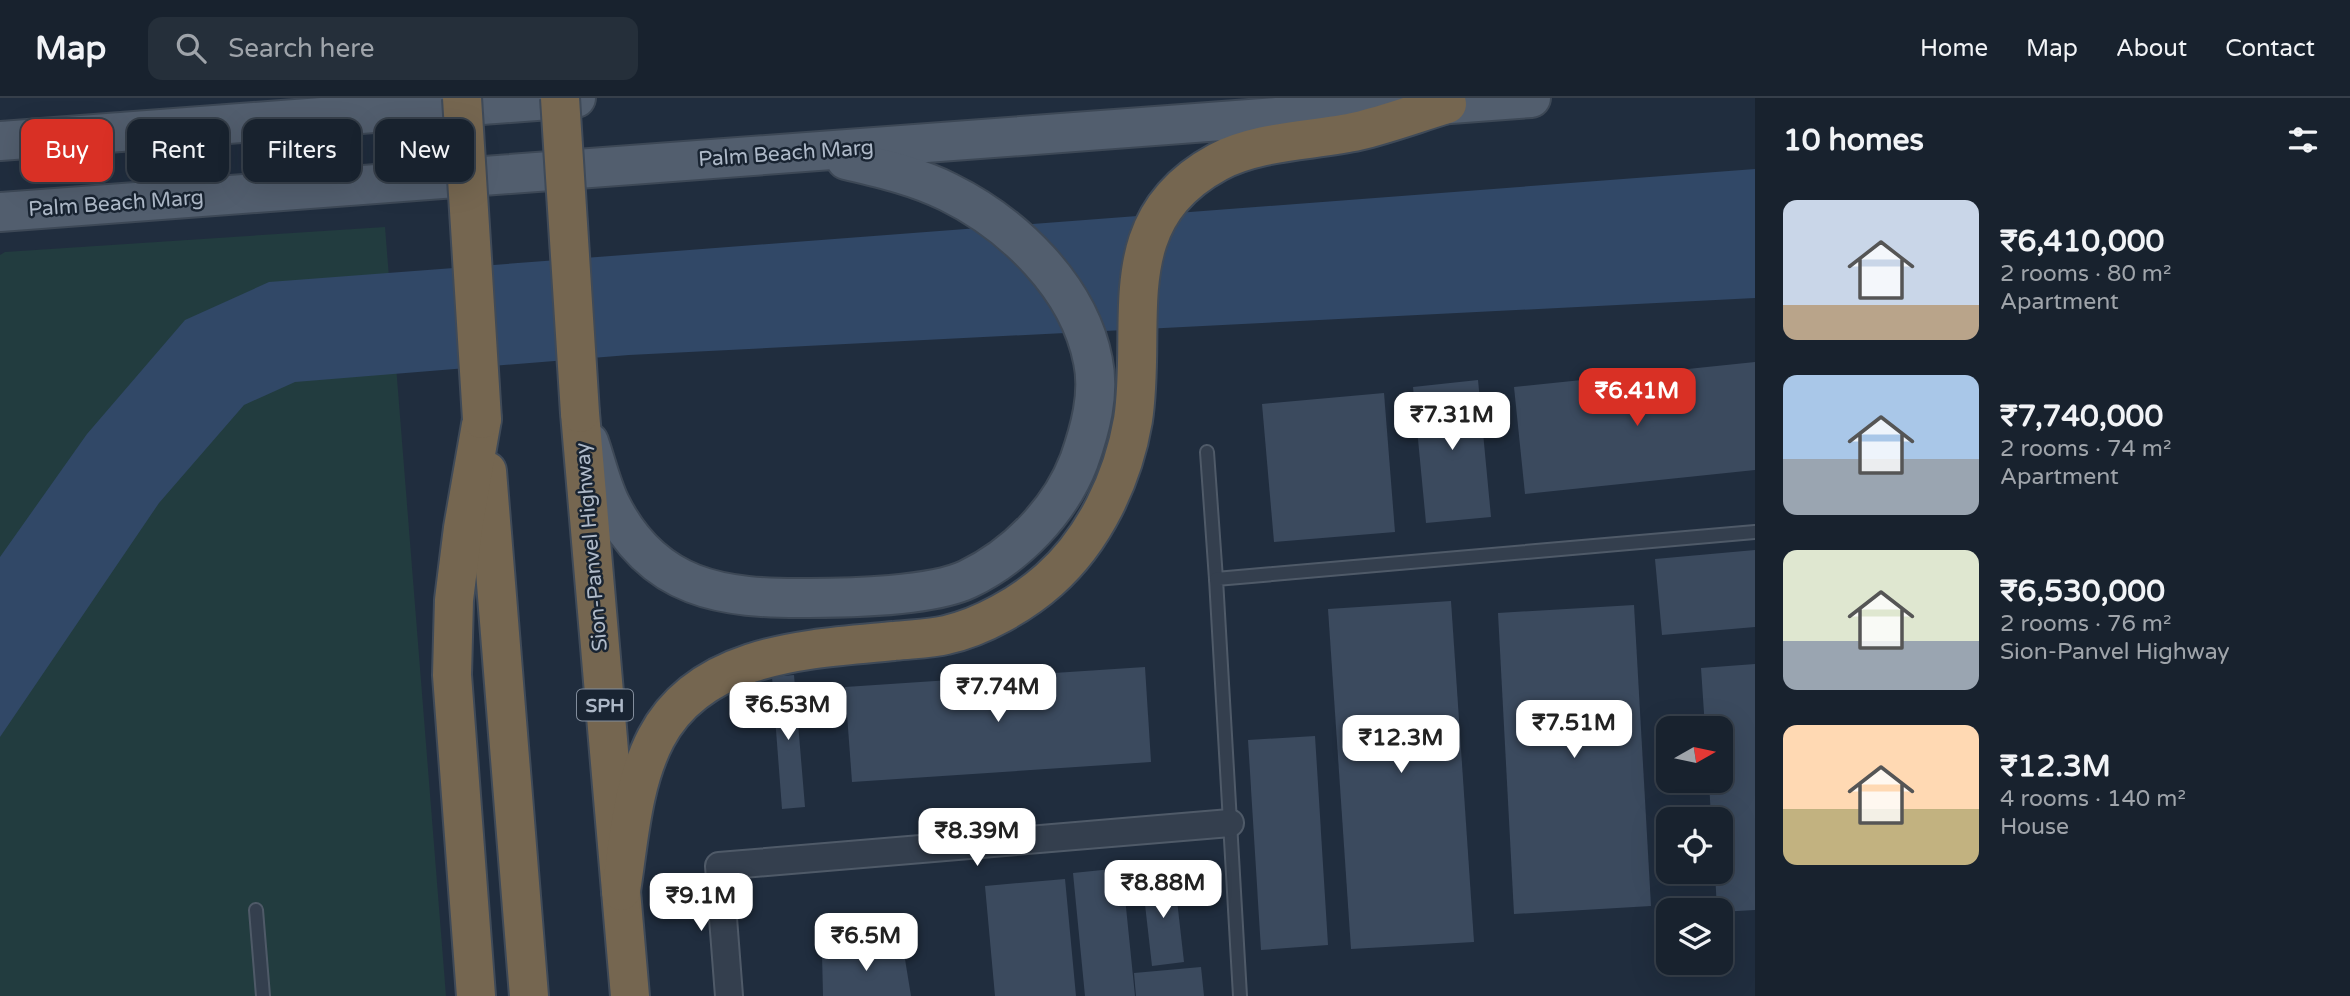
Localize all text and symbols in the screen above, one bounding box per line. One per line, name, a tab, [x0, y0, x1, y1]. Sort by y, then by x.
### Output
search box	[148, 17, 638, 80]
text: Map	[35, 29, 106, 68]
icon: search	[172, 29, 210, 67]
text: Search here	[228, 33, 374, 64]
text: Home	[1920, 34, 1988, 63]
text: Map	[2026, 34, 2078, 63]
text: About	[2116, 34, 2187, 63]
text: Contact	[2225, 34, 2315, 63]
chip: Buy	[21, 119, 113, 182]
chip: Rent	[127, 119, 229, 182]
chip: Filters	[243, 119, 361, 182]
chip: New	[375, 119, 474, 182]
icon: filters	[2284, 121, 2322, 159]
text: 10 homes	[1783, 122, 1924, 159]
street label: Palm Beach Marg	[697, 135, 875, 172]
street label: Palm Beach Marg	[27, 185, 205, 222]
text: ₹6,410,000	[2000, 223, 2164, 260]
icon: home	[1839, 228, 1923, 312]
text: 2 rooms · 80 m²	[2000, 260, 2171, 288]
text: Apartment	[2000, 288, 2119, 316]
pin: ₹6.41M	[1580, 368, 1694, 428]
text: ₹6.41M	[1595, 377, 1679, 405]
pin: ₹7.31M	[1395, 392, 1509, 452]
text: ₹7,740,000	[2000, 398, 2163, 435]
text: ₹7.31M	[1410, 401, 1494, 429]
icon: home	[1839, 403, 1923, 487]
text: 2 rooms · 74 m²	[2000, 435, 2171, 463]
street label: Sion-Panvel Highway	[570, 441, 613, 653]
text: Apartment	[2000, 463, 2119, 491]
text: ₹6,530,000	[2000, 573, 2165, 610]
icon: home	[1839, 578, 1923, 662]
text: 2 rooms · 76 m²	[2000, 610, 2171, 638]
text: Sion-Panvel Highway	[2000, 638, 2230, 666]
pin: ₹7.74M	[941, 664, 1055, 724]
text: ₹7.74M	[956, 673, 1040, 701]
pin: ₹6.53M	[731, 682, 845, 742]
road number: SPH	[577, 690, 633, 720]
text: ₹6.53M	[746, 691, 831, 719]
pin: ₹7.51M	[1517, 700, 1631, 760]
text: ₹7.51M	[1532, 709, 1616, 737]
pin: ₹12.3M	[1344, 716, 1458, 775]
north arrow	[1656, 716, 1732, 793]
map controls	[1656, 716, 1733, 975]
text: ₹12.3M	[1359, 724, 1444, 752]
text: ₹12.3M	[2000, 748, 2111, 785]
icon: home	[1839, 753, 1923, 837]
text: 4 rooms · 140 m²	[2000, 785, 2186, 813]
button: locate	[1656, 807, 1733, 884]
pin: ₹8.39M	[920, 808, 1034, 868]
text: House	[2000, 813, 2069, 841]
text: ₹8.39M	[935, 817, 1020, 845]
pin: ₹8.88M	[1106, 860, 1220, 920]
text: ₹8.88M	[1121, 869, 1205, 897]
pin: ₹9.1M	[652, 874, 750, 933]
text: ₹9.1M	[666, 882, 736, 910]
button: layers	[1656, 898, 1733, 975]
pin: ₹6.5M	[817, 914, 915, 973]
text: ₹6.5M	[831, 922, 901, 950]

